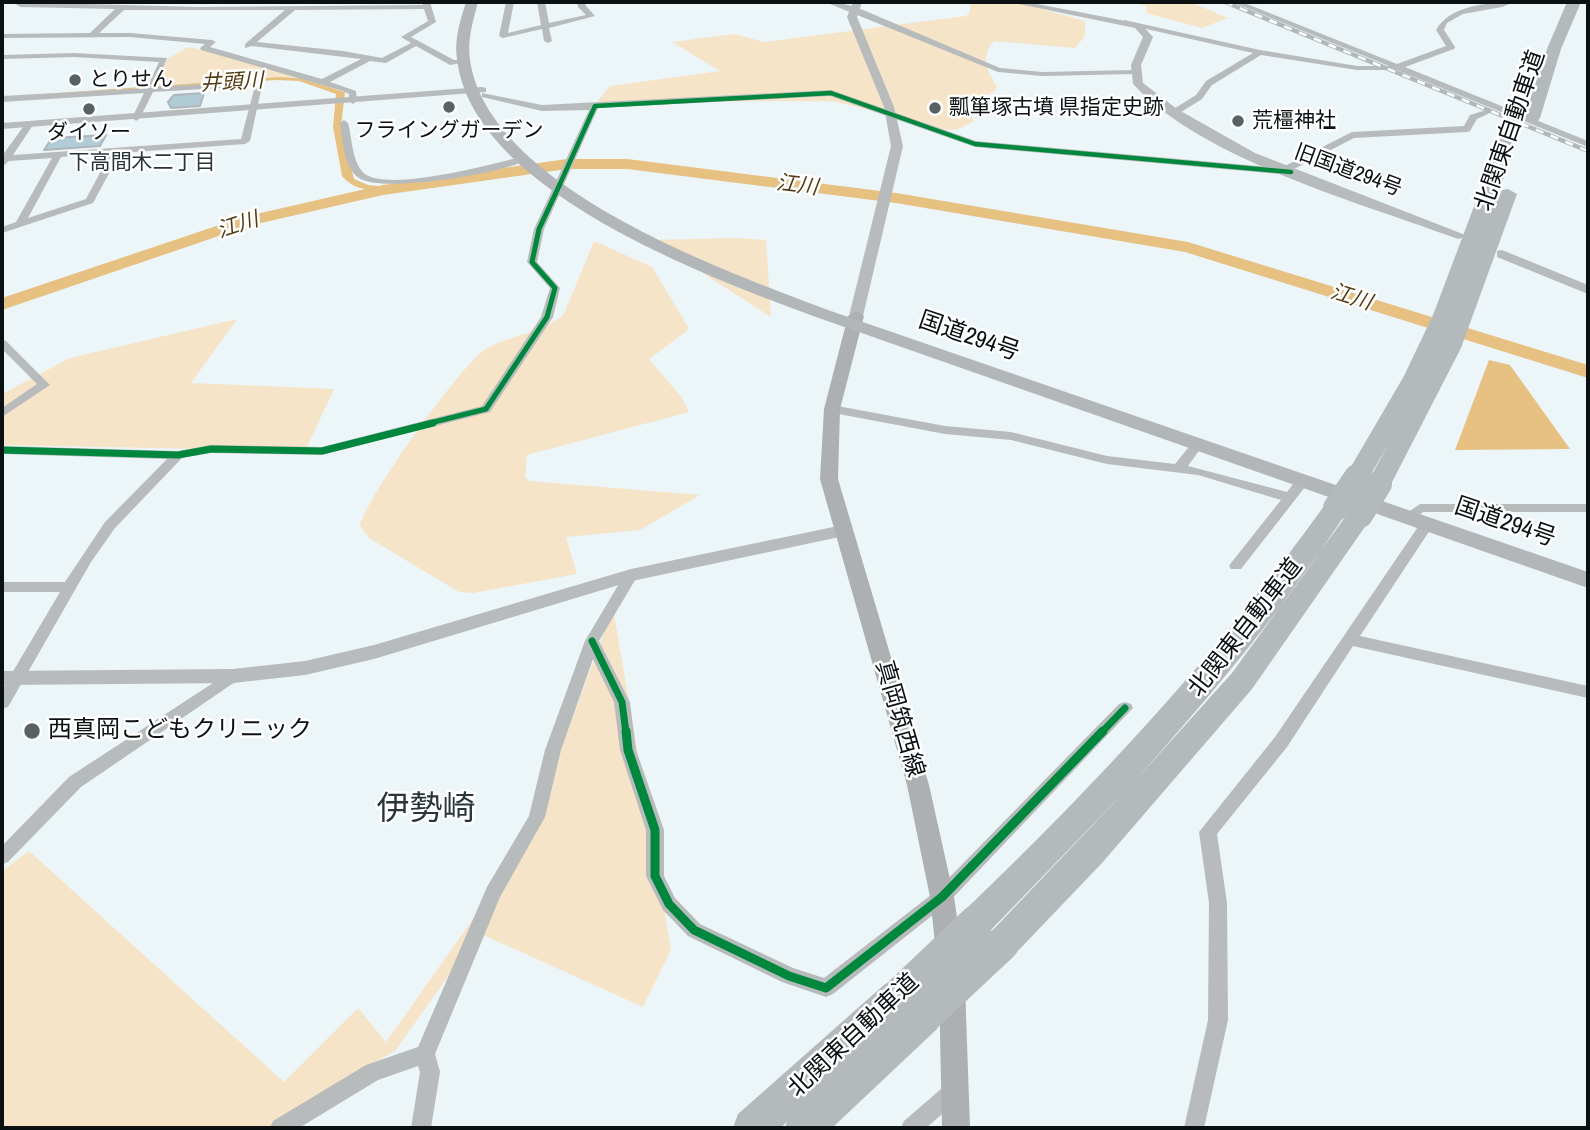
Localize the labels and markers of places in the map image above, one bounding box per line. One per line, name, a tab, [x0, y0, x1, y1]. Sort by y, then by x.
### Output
place label: とりせん	[89, 67, 173, 93]
marker: とりせん	[67, 72, 83, 88]
place label: 瓢箪塚古墳 県指定史跡	[949, 95, 1164, 121]
marker: フライングガーデン	[441, 99, 457, 115]
marker: 瓢箪塚古墳 県指定史跡	[927, 100, 943, 116]
marker: ダイソー	[81, 101, 97, 117]
place label: 荒橿神社	[1252, 108, 1336, 134]
marker: 荒橿神社	[1230, 113, 1246, 129]
place label: フライングガーデン	[355, 118, 543, 144]
place label: ダイソー	[47, 120, 131, 146]
place label: 西真岡こどもクリニック	[48, 717, 312, 745]
marker: 西真岡こどもクリニック	[22, 721, 42, 741]

